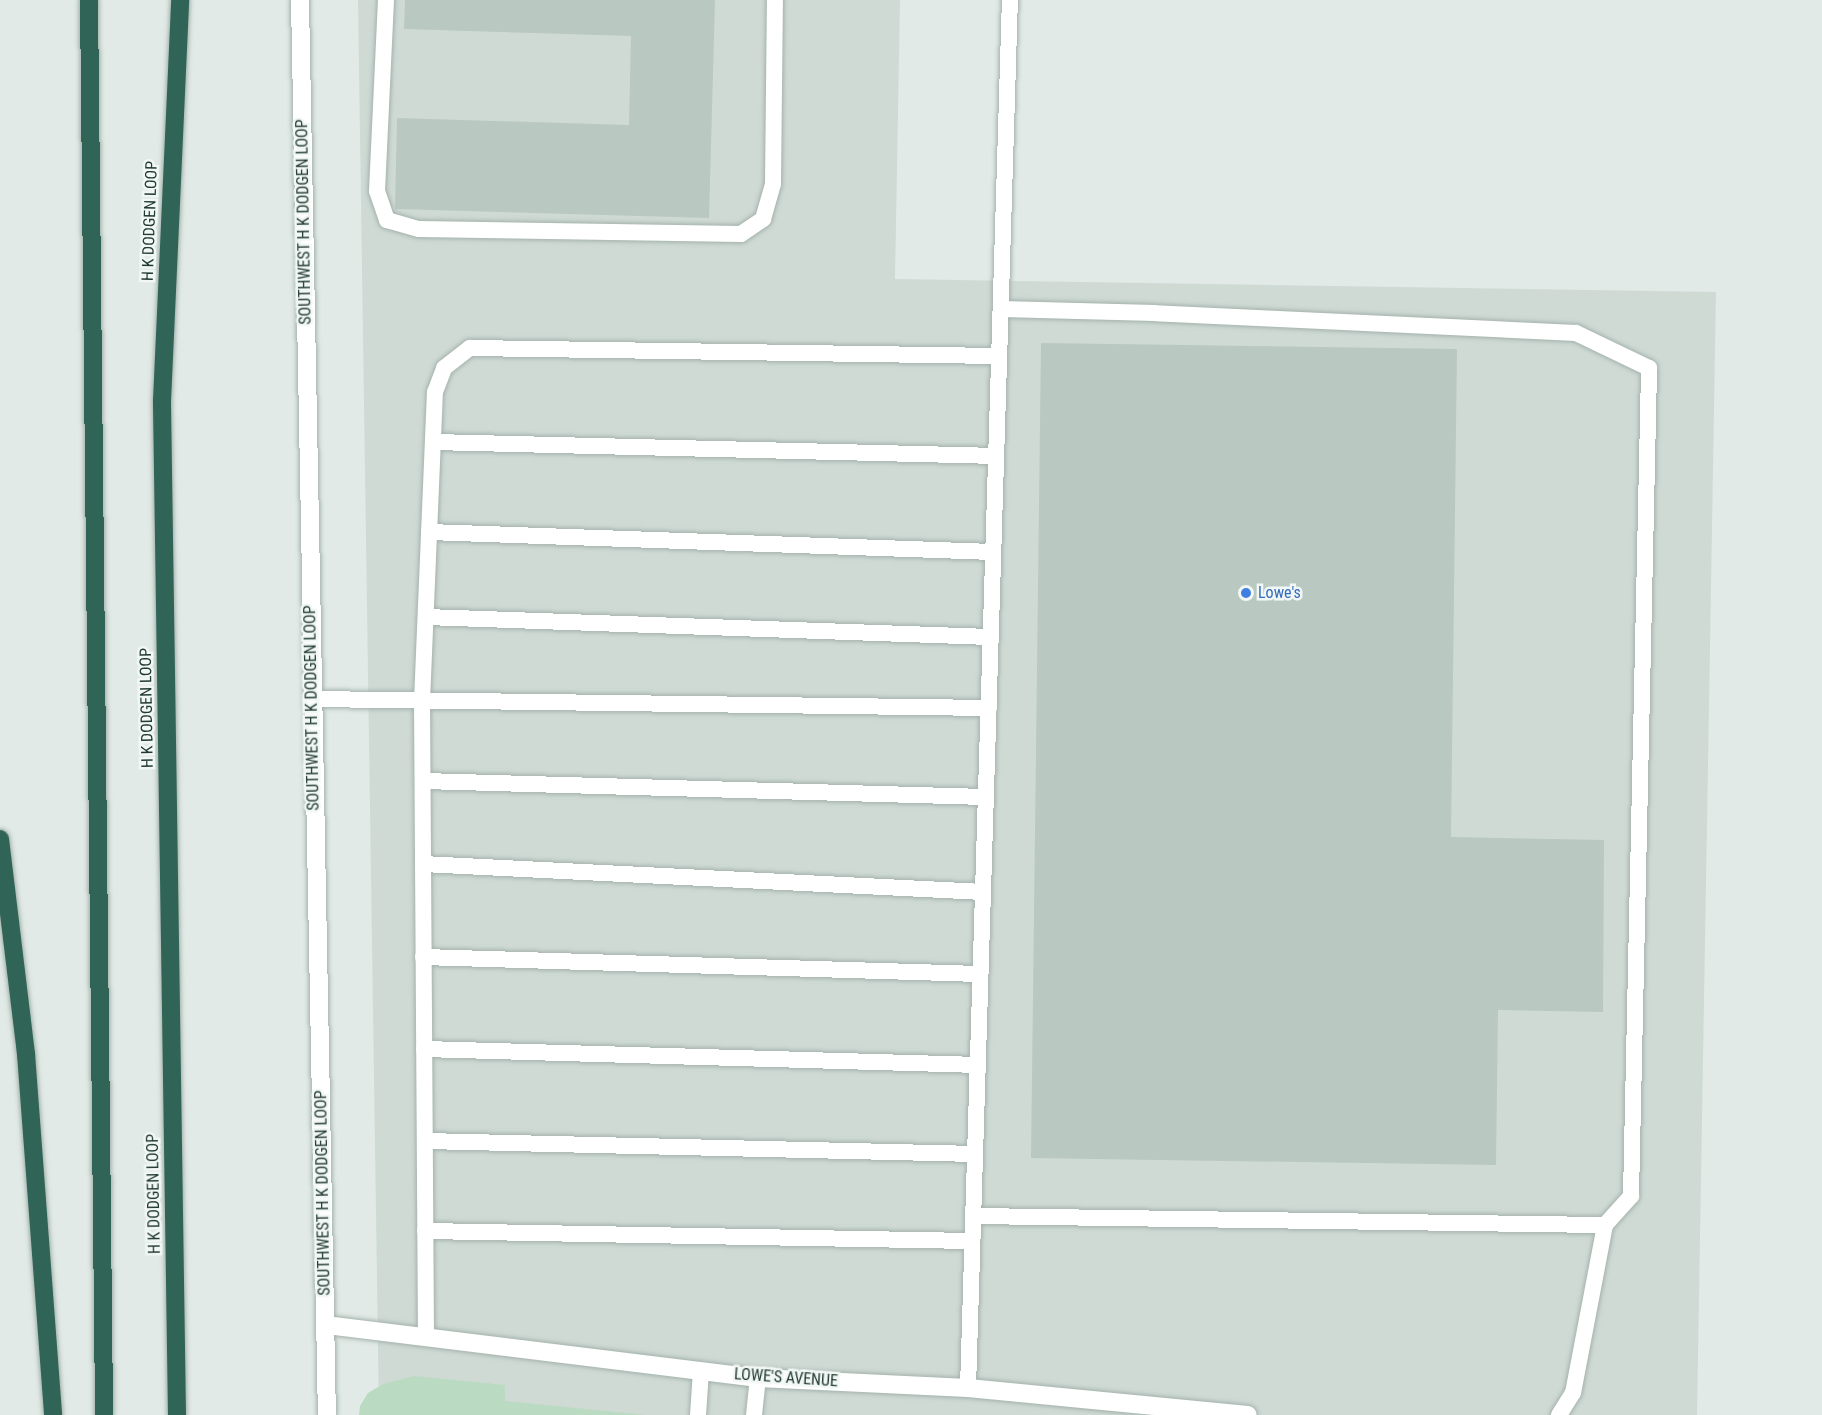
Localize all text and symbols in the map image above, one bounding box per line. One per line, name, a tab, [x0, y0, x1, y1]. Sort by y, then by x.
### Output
street label: SOUTHWEST H K DODGEN LOOP	[293, 119, 315, 325]
street label: H K DODGEN LOOP	[138, 161, 162, 281]
place label: Lowe's	[1258, 583, 1301, 603]
marker: Lowe's	[1239, 586, 1253, 600]
street label: SOUTHWEST H K DODGEN LOOP	[301, 605, 323, 811]
street label: H K DODGEN LOOP	[136, 648, 158, 768]
street label: SOUTHWEST H K DODGEN LOOP	[312, 1090, 334, 1296]
street label: H K DODGEN LOOP	[143, 1134, 165, 1254]
street label: LOWE'S AVENUE	[733, 1365, 839, 1391]

